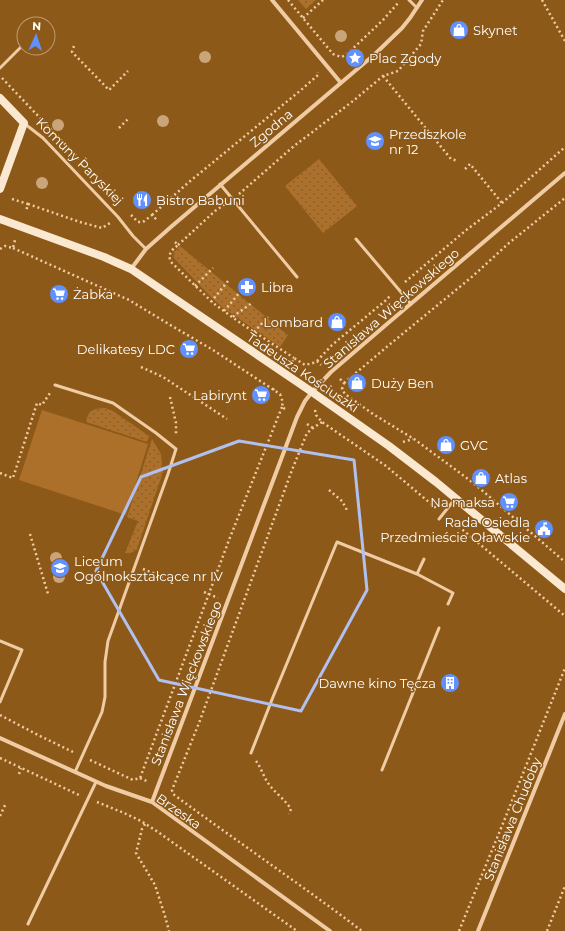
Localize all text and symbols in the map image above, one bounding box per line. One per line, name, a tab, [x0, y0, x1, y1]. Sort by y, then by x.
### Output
north arrow	[16, 16, 56, 56]
text: N	[32, 19, 41, 33]
shop icon: Skynet	[448, 19, 470, 41]
place label: Skynet	[473, 22, 517, 38]
place icon: Plac Zgody	[344, 47, 366, 69]
place label: Plac Zgody	[369, 50, 442, 66]
street label: Zgodna	[246, 106, 296, 150]
street label: Komuny Paryskiej	[33, 114, 127, 208]
place label: Przedszkole nr 12	[389, 126, 467, 157]
school or university icon: Przedszkole nr 12	[364, 130, 386, 152]
restaurant icon: Bistro Babuni	[131, 189, 153, 211]
place label: Bistro Babuni	[156, 192, 245, 208]
street label: Stanisława Więckowskiego	[320, 245, 462, 371]
pharmacy icon: Libra	[236, 276, 258, 298]
place label: Libra	[261, 279, 293, 295]
supermarket icon: Żabka	[48, 283, 70, 305]
place label: Żabka	[73, 286, 113, 302]
shop icon: Lombard	[326, 311, 348, 333]
place label: Lombard	[263, 314, 323, 330]
street label: Tadeusza Kościuszki	[244, 329, 362, 415]
supermarket icon: Delikatesy LDC	[178, 338, 200, 360]
place label: Delikatesy LDC	[77, 341, 175, 357]
shop icon: Duży Ben	[346, 372, 368, 394]
place label: Duży Ben	[371, 375, 434, 391]
supermarket icon: Labirynt	[250, 384, 272, 406]
place label: Labirynt	[193, 387, 247, 403]
shop icon: GVC	[435, 434, 457, 456]
place label: GVC	[460, 437, 488, 453]
shop icon: Atlas	[470, 467, 492, 489]
place label: Atlas	[495, 470, 527, 486]
supermarket icon: Na maksa	[498, 491, 520, 513]
place label: Na maksa	[430, 494, 495, 510]
place label: Rada Osiedla Przedmieście Oławskie	[380, 514, 530, 545]
public building icon: Rada Osiedla Przedmieście Oławskie	[533, 518, 555, 540]
place label: Liceum Ogólnokształcące nr IV	[74, 553, 224, 584]
school or university icon: Liceum Ogólnokształcące nr IV	[49, 557, 71, 579]
street label: Stanisława Więckowskiego	[147, 599, 225, 767]
building icon: Dawne kino Tęcza	[439, 672, 461, 694]
place label: Dawne kino Tęcza	[319, 675, 436, 691]
street label: Stanisława Chudoby	[480, 754, 545, 883]
street label: Brzeska	[153, 790, 205, 832]

